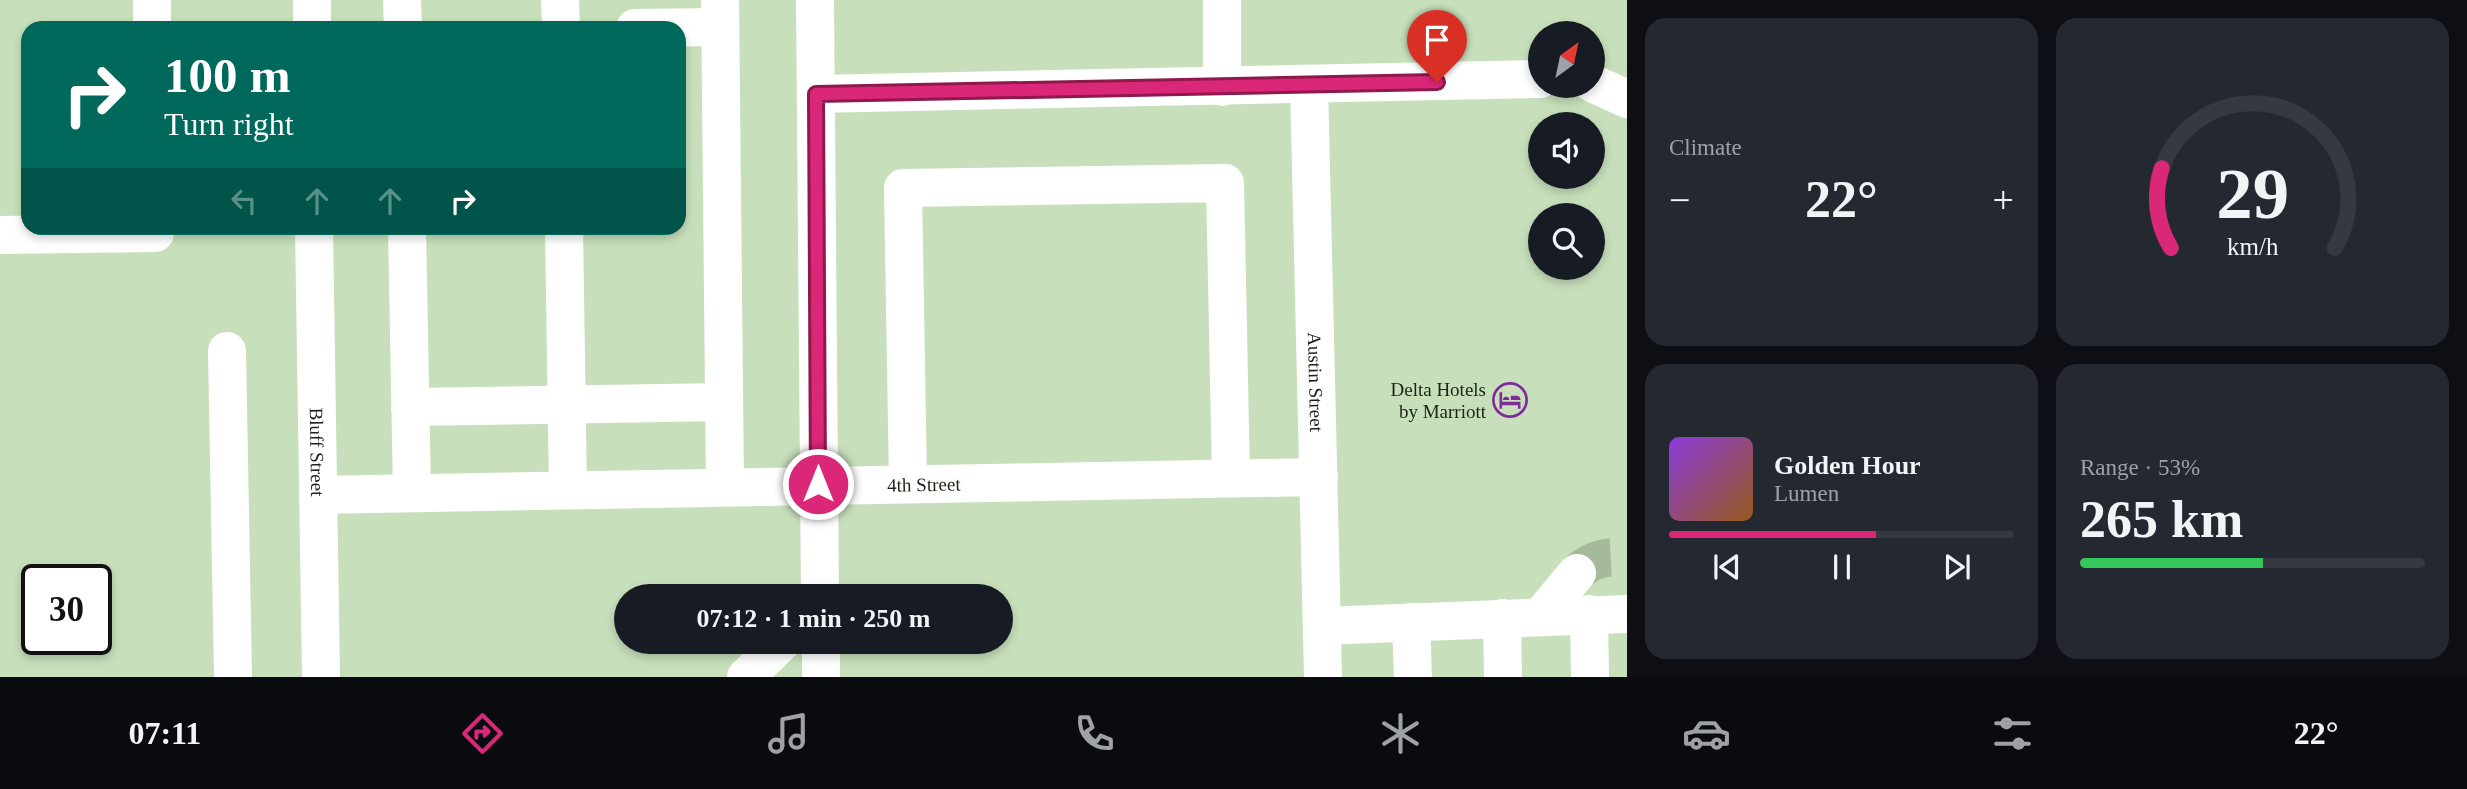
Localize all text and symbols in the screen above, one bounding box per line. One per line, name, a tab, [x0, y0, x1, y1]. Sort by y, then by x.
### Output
pin	[1407, 10, 1467, 82]
icon: arrive	[1418, 21, 1456, 59]
north arrow	[1528, 21, 1605, 98]
map controls	[1528, 21, 1605, 280]
text: 100 m	[164, 48, 291, 103]
icon: right	[49, 49, 140, 140]
text: Turn right	[164, 106, 294, 142]
button: sound	[1528, 112, 1605, 189]
text: Climate	[1669, 135, 1742, 160]
text: 29	[2216, 153, 2289, 234]
text: 22°	[1805, 171, 1878, 228]
text: −	[1669, 179, 1690, 221]
text: +	[1993, 179, 2014, 221]
icon: left	[225, 182, 263, 220]
icon: ahead	[298, 182, 336, 220]
icon: ahead	[371, 182, 409, 220]
icon: right	[444, 182, 482, 220]
button: search	[1528, 203, 1605, 280]
text: km/h	[2227, 233, 2279, 260]
street label: Austin Street	[1304, 332, 1328, 433]
place label: Delta Hotels by Marriott	[1390, 379, 1487, 422]
hotel icon: Delta Hotels by Marriott	[1491, 381, 1529, 419]
street label: Bluff Street	[306, 407, 329, 497]
position arrow	[781, 447, 855, 521]
text: Golden Hour	[1774, 451, 1921, 480]
text: Range · 53%	[2080, 455, 2200, 480]
street label: 4th Street	[887, 473, 961, 495]
text: Lumen	[1774, 481, 1839, 506]
text: 265 km	[2080, 491, 2243, 548]
icon: previous	[1708, 548, 1746, 586]
icon: pause	[1823, 548, 1861, 586]
icon: next	[1938, 548, 1976, 586]
speed limit sign: 30	[21, 564, 112, 655]
text: 07:12 · 1 min · 250 m	[697, 604, 931, 633]
icon: directions	[458, 709, 507, 758]
icon: music	[764, 709, 813, 758]
icon: phone	[1070, 709, 1119, 758]
icon: climate	[1376, 709, 1425, 758]
icon: car	[1682, 709, 1731, 758]
icon: filters	[1988, 709, 2037, 758]
text: 07:11	[128, 715, 201, 751]
text: 22°	[2294, 715, 2338, 751]

